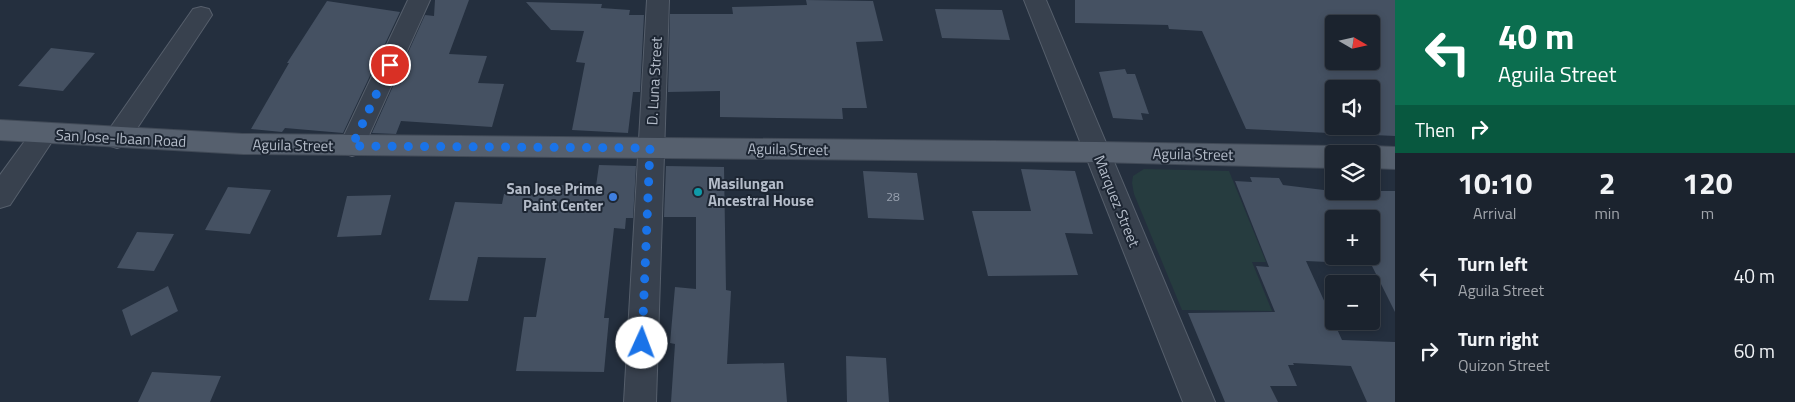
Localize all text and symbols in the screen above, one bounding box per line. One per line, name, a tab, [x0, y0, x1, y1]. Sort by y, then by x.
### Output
text: 40 m	[1498, 9, 1574, 63]
north arrow	[1325, 15, 1380, 70]
map controls	[1325, 15, 1380, 330]
icon: left	[1415, 20, 1480, 85]
street label: D. Luna Street	[640, 35, 668, 126]
pin	[369, 44, 411, 86]
icon: arrive	[376, 51, 404, 79]
text: Aguila Street	[1498, 57, 1616, 91]
button: sound	[1325, 80, 1380, 135]
text: Then	[1415, 115, 1455, 144]
icon: right	[1465, 115, 1493, 143]
street label: San Jose-Ibaan Road	[55, 123, 187, 153]
street label: Aguila Street	[252, 133, 334, 157]
street label: Aguila Street	[747, 137, 829, 161]
street label: Aguila Street	[1152, 142, 1234, 166]
button: layers	[1325, 145, 1380, 200]
street label: Marquez Street	[1088, 152, 1146, 251]
text: 10:10	[1457, 160, 1532, 206]
text: 2	[1599, 160, 1616, 206]
text: 120	[1682, 160, 1733, 206]
place label: Masilungan Ancestral House	[708, 172, 814, 212]
place label: San Jose Prime Paint Center	[507, 177, 603, 217]
marker: Masilungan Ancestral House	[692, 186, 704, 198]
house number: 28	[886, 187, 900, 206]
marker: San Jose Prime Paint Center	[607, 191, 619, 203]
text: Arrival	[1473, 201, 1516, 225]
text: min	[1594, 201, 1620, 225]
text: m	[1701, 201, 1714, 225]
button: +	[1325, 210, 1380, 265]
text: Turn left	[1458, 249, 1528, 278]
text: 40 m	[1734, 261, 1775, 290]
icon: left	[1415, 262, 1443, 290]
button: −	[1325, 275, 1380, 330]
text: Aguila Street	[1458, 278, 1544, 302]
position arrow	[615, 316, 667, 368]
text: Turn right	[1458, 324, 1539, 353]
text: 60 m	[1734, 336, 1775, 365]
icon: right	[1415, 337, 1443, 365]
text: Quizon Street	[1458, 353, 1550, 377]

